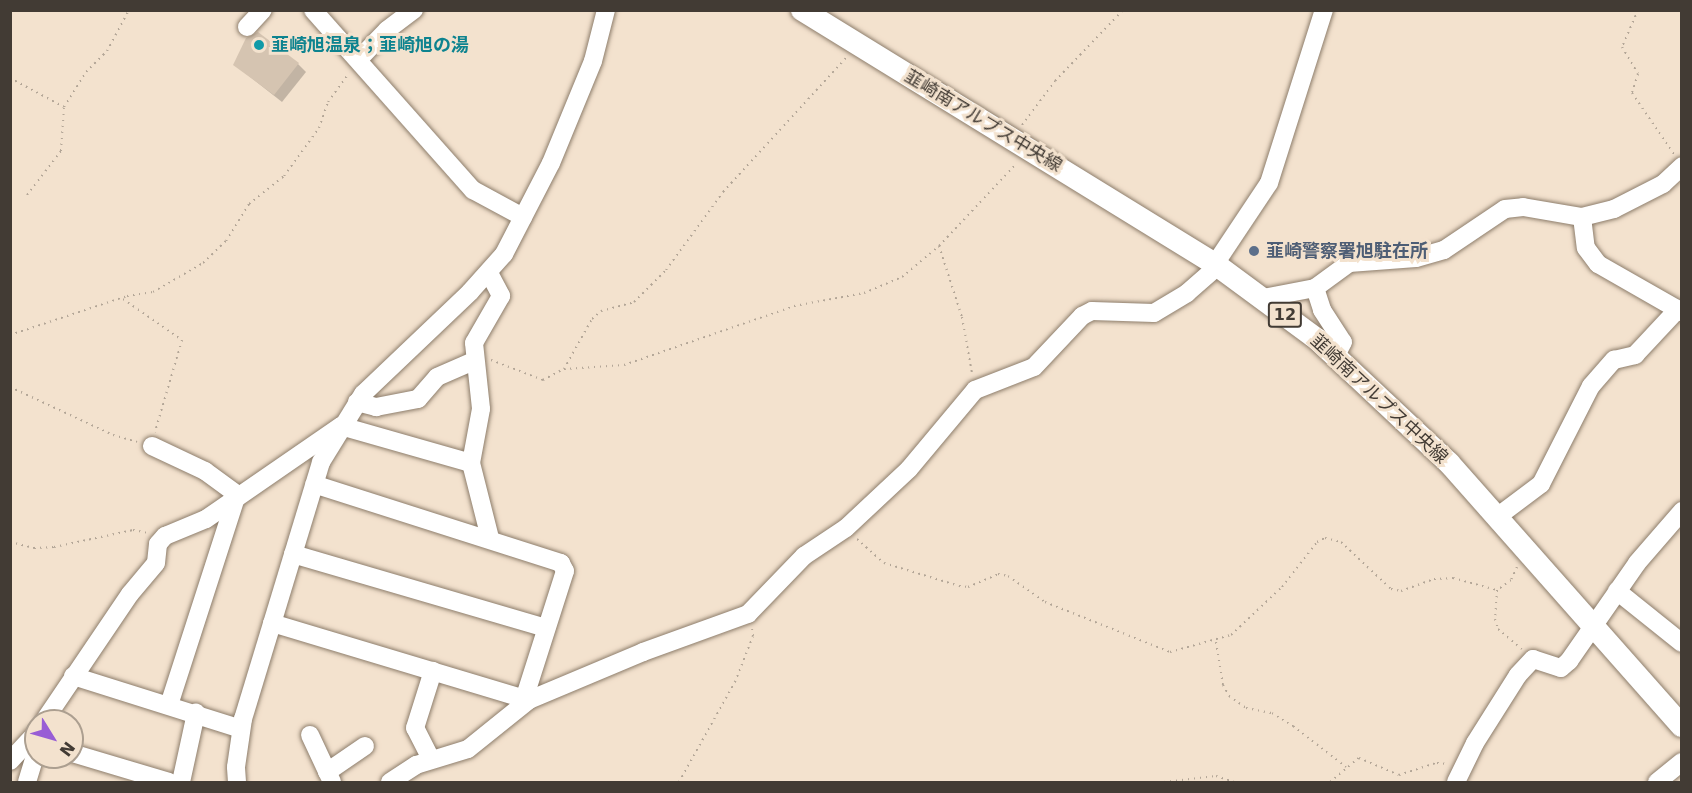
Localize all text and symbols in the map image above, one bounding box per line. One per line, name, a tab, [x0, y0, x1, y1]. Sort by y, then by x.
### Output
place label: 韮崎旭温泉；韮崎旭の湯	[271, 34, 469, 56]
marker: 韮崎旭温泉；韮崎旭の湯	[252, 38, 266, 52]
street label: 韮崎南アルプス中央線	[900, 65, 1066, 177]
place label: 韮崎警察署旭駐在所	[1266, 240, 1428, 262]
marker: 韮崎警察署旭駐在所	[1247, 244, 1261, 258]
road number: 12	[1267, 302, 1303, 328]
street label: 韮崎南アルプス中央線	[1306, 330, 1452, 468]
north arrow	[24, 709, 84, 769]
text: N	[56, 738, 79, 760]

